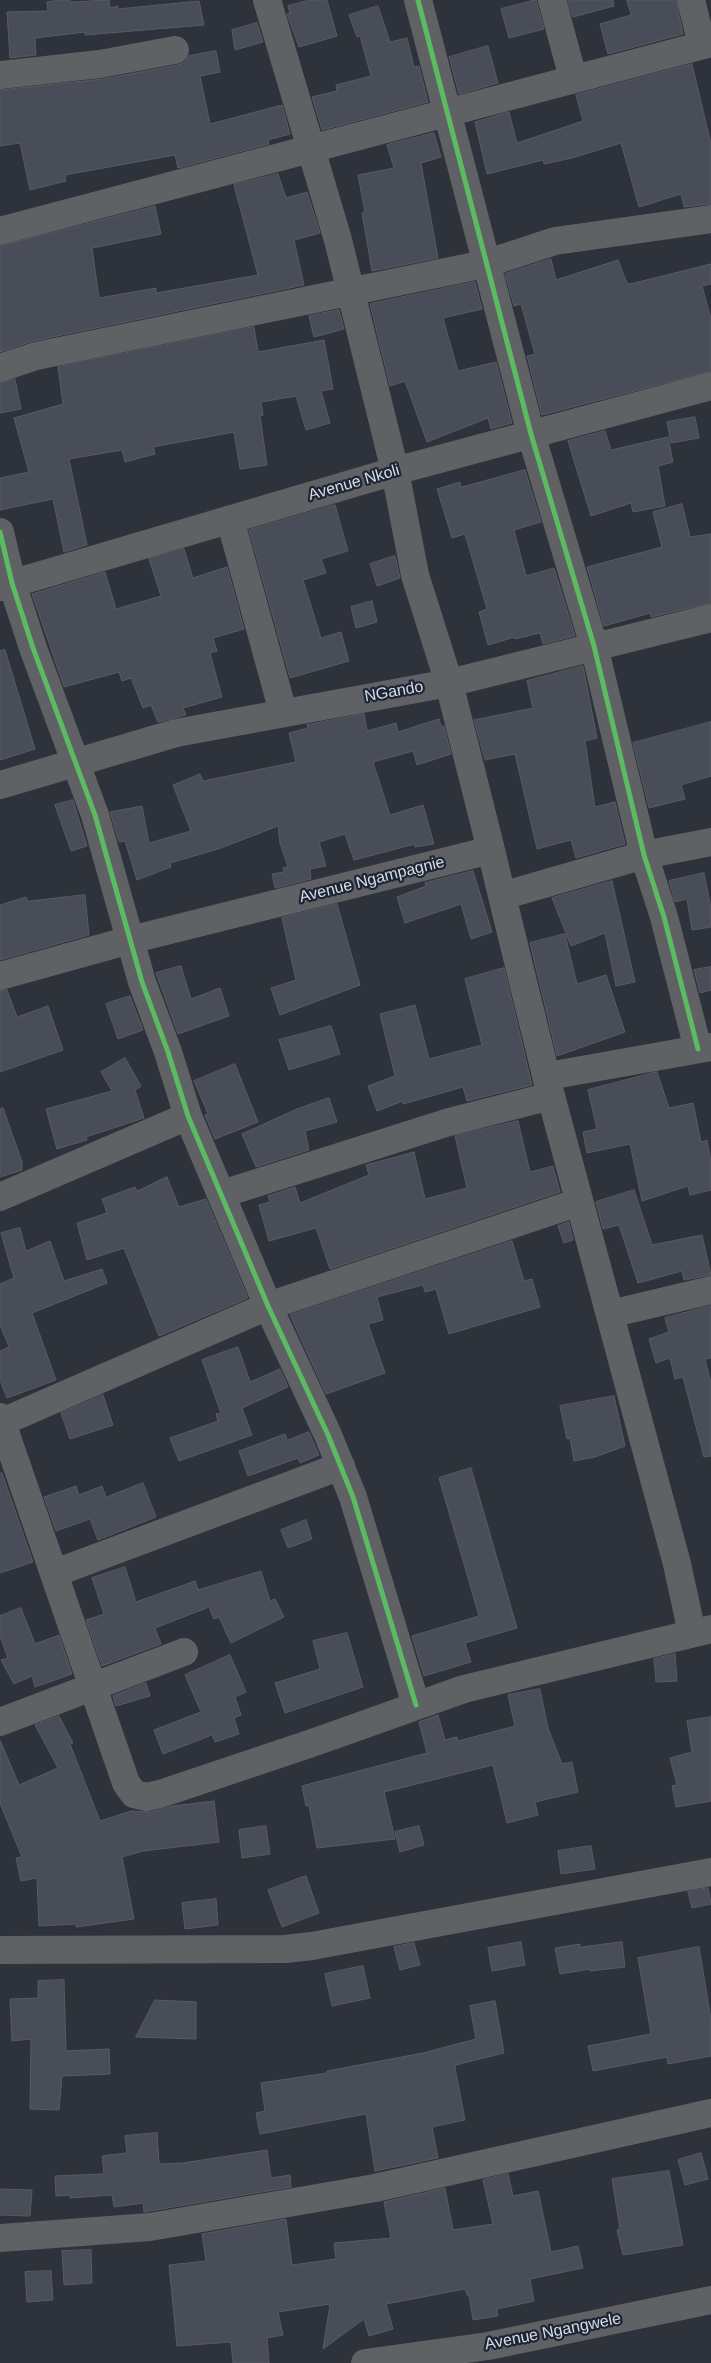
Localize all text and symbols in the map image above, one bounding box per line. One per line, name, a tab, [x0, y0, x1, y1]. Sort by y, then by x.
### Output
street label: Avenue Nkoli	[306, 461, 402, 505]
street label: NGando	[363, 677, 425, 707]
street label: Avenue Ngampagnie	[297, 853, 447, 907]
street label: Avenue Ngangwele	[483, 2309, 623, 2355]

